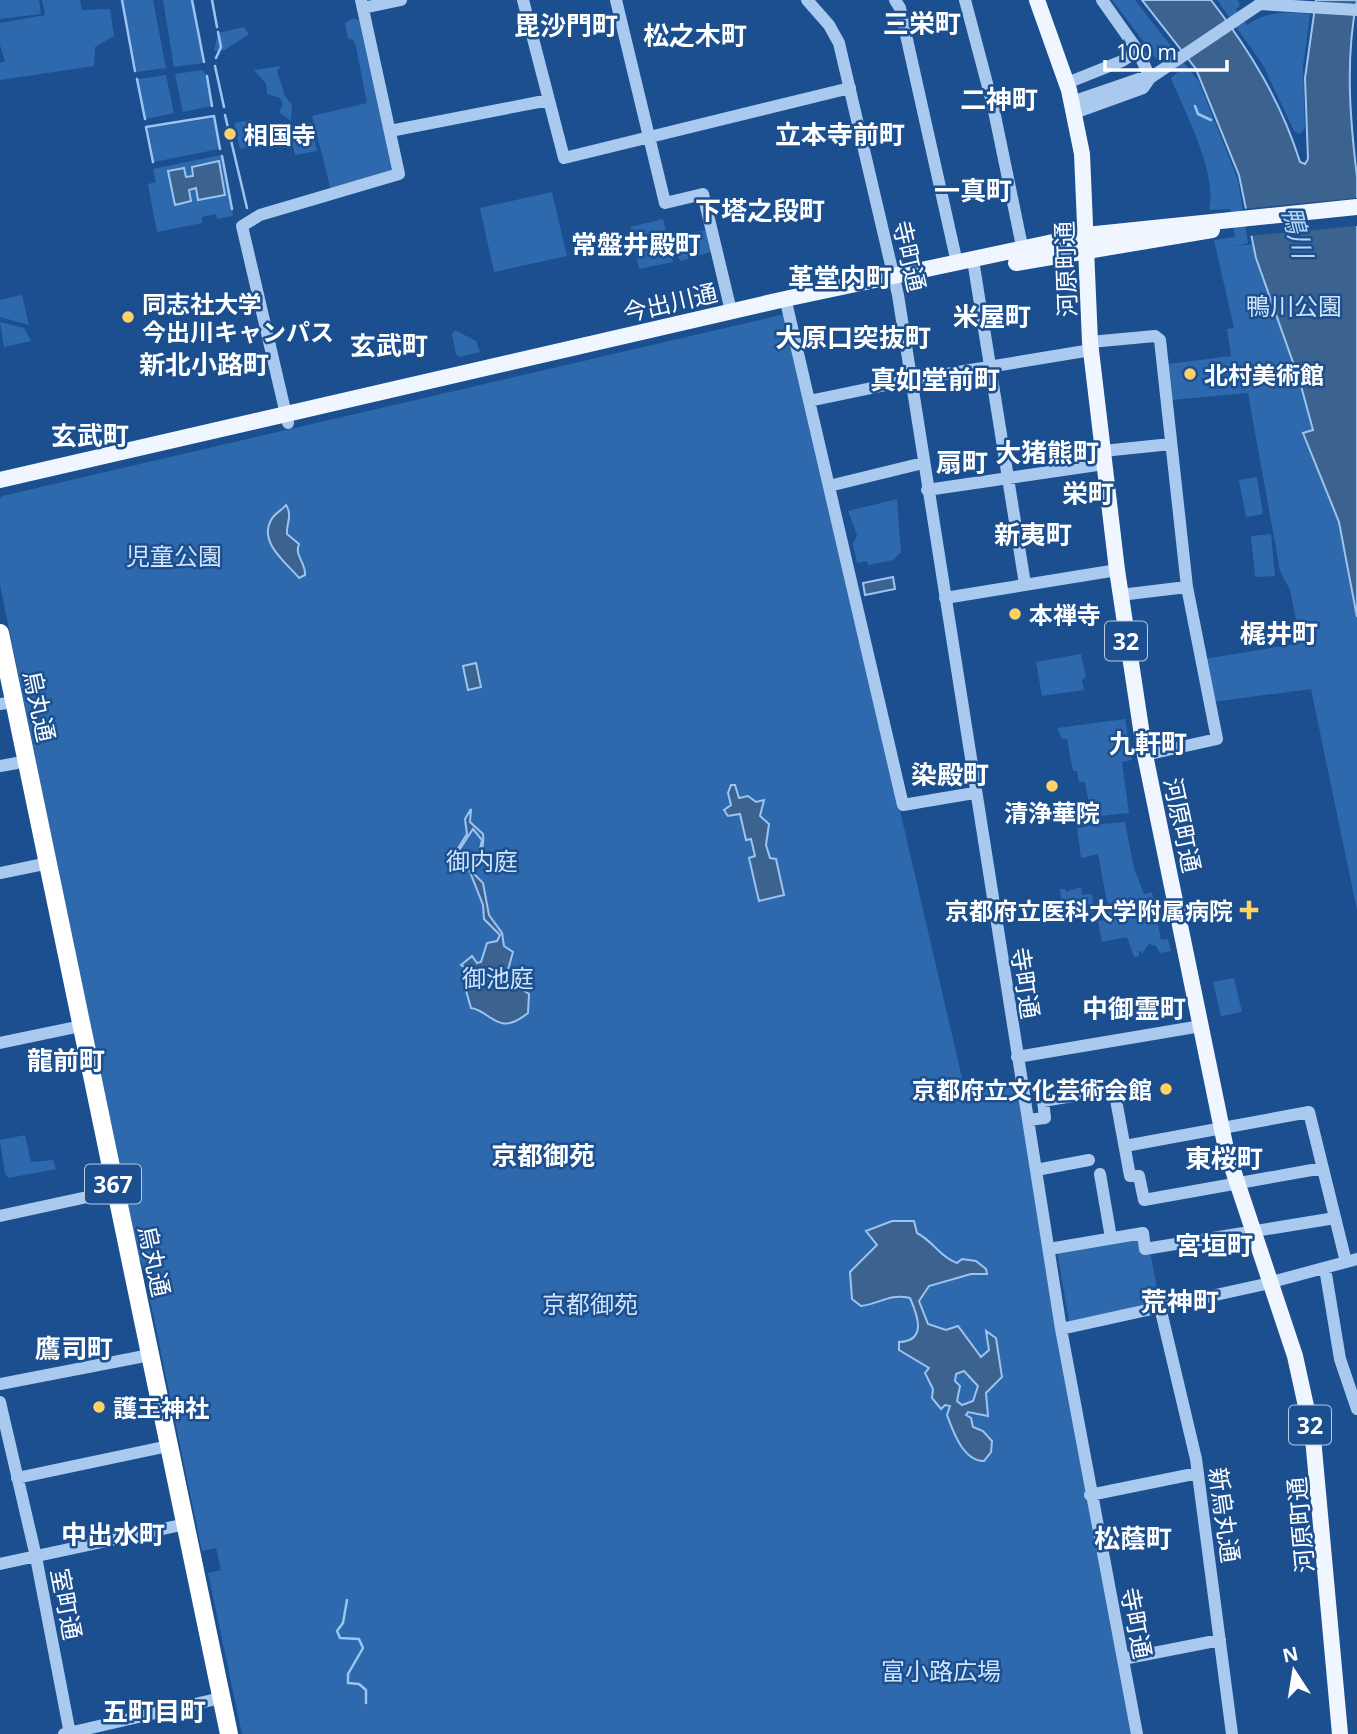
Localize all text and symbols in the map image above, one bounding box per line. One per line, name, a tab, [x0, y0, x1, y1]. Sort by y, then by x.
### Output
district label: 三栄町	[883, 5, 961, 41]
district label: 毘沙門町	[514, 7, 618, 43]
district label: 松之木町	[643, 17, 747, 53]
scale bar	[1105, 28, 1228, 72]
text: 100 m	[1116, 38, 1177, 66]
district label: 二神町	[960, 81, 1038, 117]
district label: 立本寺前町	[775, 116, 905, 152]
place label: 相国寺	[244, 118, 316, 151]
marker: 相国寺	[222, 126, 238, 142]
district label: 一真町	[934, 172, 1012, 208]
district label: 下塔之段町	[695, 192, 825, 228]
water label: 鴨川	[1274, 202, 1322, 264]
street label: 寺町通	[886, 217, 934, 295]
street label: 河原町通	[1047, 220, 1083, 318]
district label: 常盤井殿町	[571, 226, 701, 262]
district label: 革堂内町	[788, 259, 892, 295]
street label: 今出川通	[620, 275, 720, 329]
place label: 同志社大学 今出川キャンパス	[142, 287, 334, 348]
park label: 鴨川公園	[1246, 289, 1342, 322]
district label: 米屋町	[953, 298, 1031, 334]
marker: 同志社大学 今出川キャンパス	[120, 309, 136, 325]
district label: 大原口突抜町	[775, 319, 931, 355]
district label: 玄武町	[350, 327, 428, 363]
district label: 新北小路町	[139, 346, 269, 382]
place label: 北村美術館	[1204, 358, 1324, 391]
district label: 真如堂前町	[870, 361, 1000, 397]
marker: 北村美術館	[1182, 366, 1198, 382]
district label: 玄武町	[51, 417, 129, 453]
district label: 大猪熊町	[995, 434, 1099, 470]
district label: 扇町	[936, 444, 988, 480]
district label: 栄町	[1062, 475, 1114, 511]
district label: 新夷町	[994, 516, 1072, 552]
park label: 児童公園	[126, 539, 222, 572]
place label: 本禅寺	[1029, 598, 1101, 631]
marker: 本禅寺	[1007, 606, 1023, 622]
district label: 梶井町	[1240, 615, 1318, 651]
road number: 32	[1105, 622, 1147, 660]
street label: 烏丸通	[16, 667, 64, 745]
district label: 九軒町	[1109, 725, 1187, 761]
district label: 染殿町	[911, 756, 989, 792]
street label: 河原町通	[1157, 775, 1209, 875]
marker: 清浄華院	[1044, 778, 1060, 794]
place label: 清浄華院	[1004, 796, 1100, 829]
park label: 御内庭	[446, 844, 518, 877]
place label: 京都府立医科大学附属病院	[945, 894, 1233, 927]
marker: 京都府立医科大学附属病院	[1239, 900, 1259, 920]
street label: 寺町通	[1004, 945, 1048, 1021]
park label: 御池庭	[462, 961, 534, 994]
district label: 中御霊町	[1082, 990, 1186, 1026]
district label: 龍前町	[27, 1042, 105, 1078]
place label: 京都府立文化芸術会館	[912, 1073, 1152, 1106]
marker: 京都府立文化芸術会館	[1158, 1081, 1174, 1097]
district label: 京都御苑	[491, 1137, 595, 1173]
district label: 東桜町	[1185, 1140, 1263, 1176]
road number: 367	[85, 1164, 141, 1204]
street label: 烏丸通	[131, 1222, 179, 1300]
district label: 宮垣町	[1175, 1227, 1253, 1263]
district label: 荒神町	[1141, 1283, 1219, 1319]
park label: 京都御苑	[542, 1287, 638, 1320]
district label: 鷹司町	[35, 1330, 113, 1366]
place label: 護王神社	[113, 1391, 209, 1424]
marker: 護王神社	[91, 1399, 107, 1415]
road number: 32	[1289, 1406, 1331, 1444]
street label: 新烏丸通	[1202, 1465, 1248, 1565]
street label: 河原町通	[1279, 1476, 1321, 1574]
district label: 中出水町	[61, 1516, 165, 1552]
district label: 松蔭町	[1094, 1520, 1172, 1556]
street label: 室町通	[44, 1566, 90, 1642]
street label: 寺町通	[1114, 1585, 1160, 1661]
north arrow	[1259, 1636, 1329, 1706]
text: N	[1280, 1640, 1301, 1669]
park label: 富小路広場	[881, 1654, 1001, 1687]
district label: 五町目町	[102, 1693, 206, 1729]

